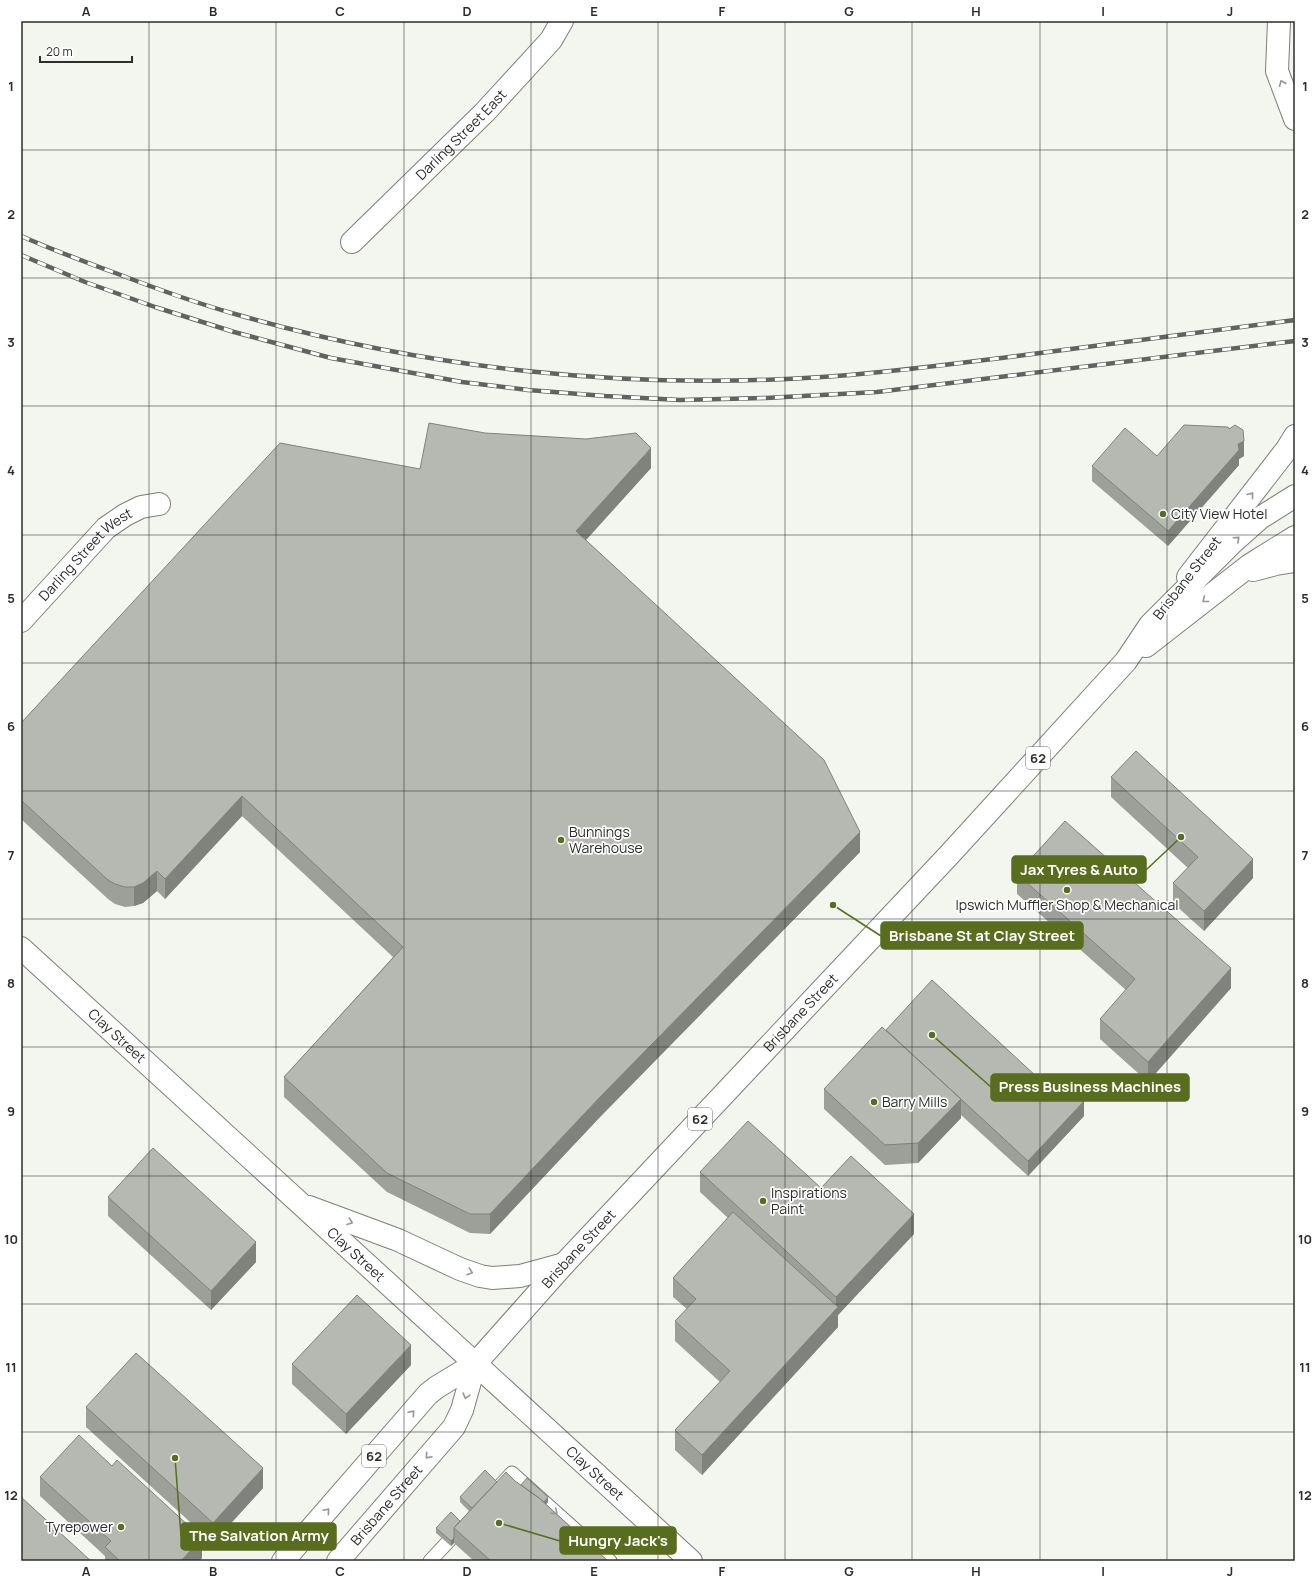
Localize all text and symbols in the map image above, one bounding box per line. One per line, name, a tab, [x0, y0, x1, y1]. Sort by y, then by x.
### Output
text: A	[82, 2, 91, 20]
text: B	[209, 2, 217, 20]
text: C	[335, 2, 345, 20]
text: D	[462, 2, 472, 20]
text: E	[590, 2, 598, 20]
text: F	[719, 2, 726, 20]
text: G	[844, 2, 854, 20]
text: H	[971, 2, 981, 20]
text: I	[1101, 2, 1105, 20]
text: J	[1227, 2, 1233, 20]
scale bar	[40, 38, 132, 64]
text: 20 m	[46, 43, 73, 60]
text: 1	[8, 77, 14, 95]
text: 1	[1302, 77, 1308, 95]
one-way arrow	[1278, 79, 1286, 86]
street label: Darling Street East	[411, 85, 510, 184]
text: 2	[7, 205, 15, 223]
text: 2	[1301, 205, 1309, 223]
text: 3	[7, 333, 15, 351]
text: 3	[1301, 333, 1309, 351]
text: 4	[7, 461, 15, 479]
text: 4	[1301, 461, 1309, 479]
one-way arrow	[1246, 492, 1253, 499]
street label: Darling Street West	[34, 503, 135, 605]
place label: City View Hotel	[1171, 504, 1267, 523]
marker: City View Hotel	[1158, 509, 1168, 519]
street label: Brisbane Street	[1148, 532, 1225, 623]
one-way arrow	[1232, 536, 1240, 543]
text: 5	[7, 589, 15, 607]
text: 5	[1301, 589, 1309, 607]
one-way arrow	[1203, 596, 1210, 603]
text: 6	[7, 717, 15, 735]
text: 6	[1301, 717, 1309, 735]
road number: 62	[1026, 747, 1050, 769]
place label: Bunnings Warehouse	[569, 822, 643, 857]
marker: Bunnings Warehouse	[556, 835, 566, 845]
text: 7	[8, 846, 15, 864]
text: 7	[1302, 846, 1309, 864]
callout: Jax Tyres & Auto	[1012, 856, 1146, 883]
text: Jax Tyres & Auto	[1020, 859, 1138, 880]
marker: Ipswich Muffler Shop & Mechanical	[1062, 885, 1072, 895]
place label: Ipswich Muffler Shop & Mechanical	[956, 895, 1178, 914]
callout: Brisbane St at Clay Street	[881, 922, 1083, 949]
text: Brisbane St at Clay Street	[889, 925, 1075, 946]
street label: Brisbane Street	[759, 969, 842, 1056]
text: 8	[7, 974, 15, 992]
text: 8	[1301, 974, 1309, 992]
street label: Clay Street	[84, 1004, 151, 1067]
callout: Press Business Machines	[991, 1074, 1189, 1101]
text: Press Business Machines	[999, 1076, 1181, 1097]
place label: Barry Mills	[882, 1092, 947, 1111]
marker: Barry Mills	[869, 1097, 879, 1107]
text: 9	[7, 1102, 15, 1120]
text: 9	[1301, 1102, 1309, 1120]
road number: 62	[688, 1108, 712, 1130]
place label: Inspirations Paint	[771, 1183, 847, 1218]
marker: Inspirations Paint	[758, 1196, 768, 1206]
street label: Brisbane Street	[537, 1205, 620, 1292]
one-way arrow	[347, 1218, 354, 1226]
street label: Clay Street	[323, 1223, 390, 1286]
text: 10	[4, 1230, 18, 1248]
text: 10	[1298, 1230, 1312, 1248]
one-way arrow	[466, 1268, 473, 1276]
text: 11	[5, 1358, 17, 1376]
text: 11	[1299, 1358, 1311, 1376]
one-way arrow	[462, 1392, 471, 1399]
one-way arrow	[408, 1410, 415, 1417]
street label: Clay Street	[562, 1441, 629, 1504]
road number: 62	[362, 1445, 386, 1467]
one-way arrow	[426, 1451, 433, 1459]
street label: Brisbane Street	[346, 1460, 426, 1549]
text: 12	[4, 1486, 18, 1504]
text: 12	[1298, 1486, 1312, 1504]
one-way arrow	[551, 1507, 558, 1514]
one-way arrow	[323, 1508, 330, 1516]
place label: Tyrepower	[45, 1517, 113, 1536]
marker: Tyrepower	[116, 1522, 126, 1532]
callout: The Salvation Army	[181, 1523, 336, 1550]
text: The Salvation Army	[189, 1525, 329, 1546]
callout: Hungry Jack's	[560, 1527, 676, 1554]
text: Hungry Jack's	[568, 1530, 668, 1551]
text: A	[82, 1562, 91, 1580]
text: B	[209, 1562, 217, 1580]
text: C	[335, 1562, 345, 1580]
text: D	[462, 1562, 472, 1580]
text: E	[590, 1562, 598, 1580]
text: F	[719, 1562, 726, 1580]
text: G	[844, 1562, 854, 1580]
text: H	[971, 1562, 981, 1580]
text: I	[1101, 1562, 1105, 1580]
text: J	[1227, 1562, 1233, 1580]

